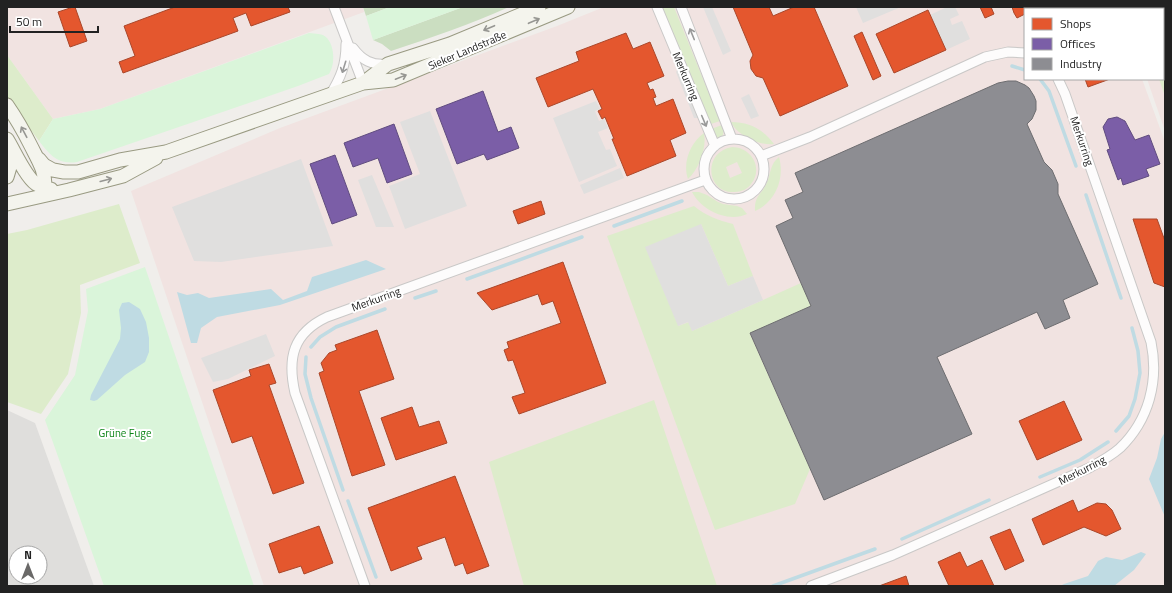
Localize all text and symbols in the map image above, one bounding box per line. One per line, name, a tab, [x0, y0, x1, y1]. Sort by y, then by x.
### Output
scale bar	[10, 8, 98, 34]
legend	[1024, 8, 1164, 80]
text: 50 m	[16, 12, 42, 31]
text: Shops	[1060, 14, 1092, 33]
one-way arrow	[528, 17, 540, 25]
one-way arrow	[483, 25, 495, 33]
street label: Sieker Landstraße	[425, 26, 509, 74]
one-way arrow	[687, 28, 695, 40]
text: Offices	[1060, 34, 1096, 53]
street label: Merkurring	[669, 49, 704, 103]
text: Industry	[1060, 54, 1102, 73]
one-way arrow	[339, 61, 347, 73]
one-way arrow	[395, 72, 407, 80]
one-way arrow	[701, 114, 709, 126]
street label: Merkurring	[1066, 114, 1098, 168]
one-way arrow	[19, 126, 27, 138]
one-way arrow	[100, 176, 113, 183]
street label: Merkurring	[349, 283, 403, 315]
park label: Grüne Fuge	[99, 425, 152, 441]
street label: Merkurring	[1056, 451, 1109, 489]
north arrow	[8, 545, 48, 585]
text: N	[24, 547, 32, 563]

